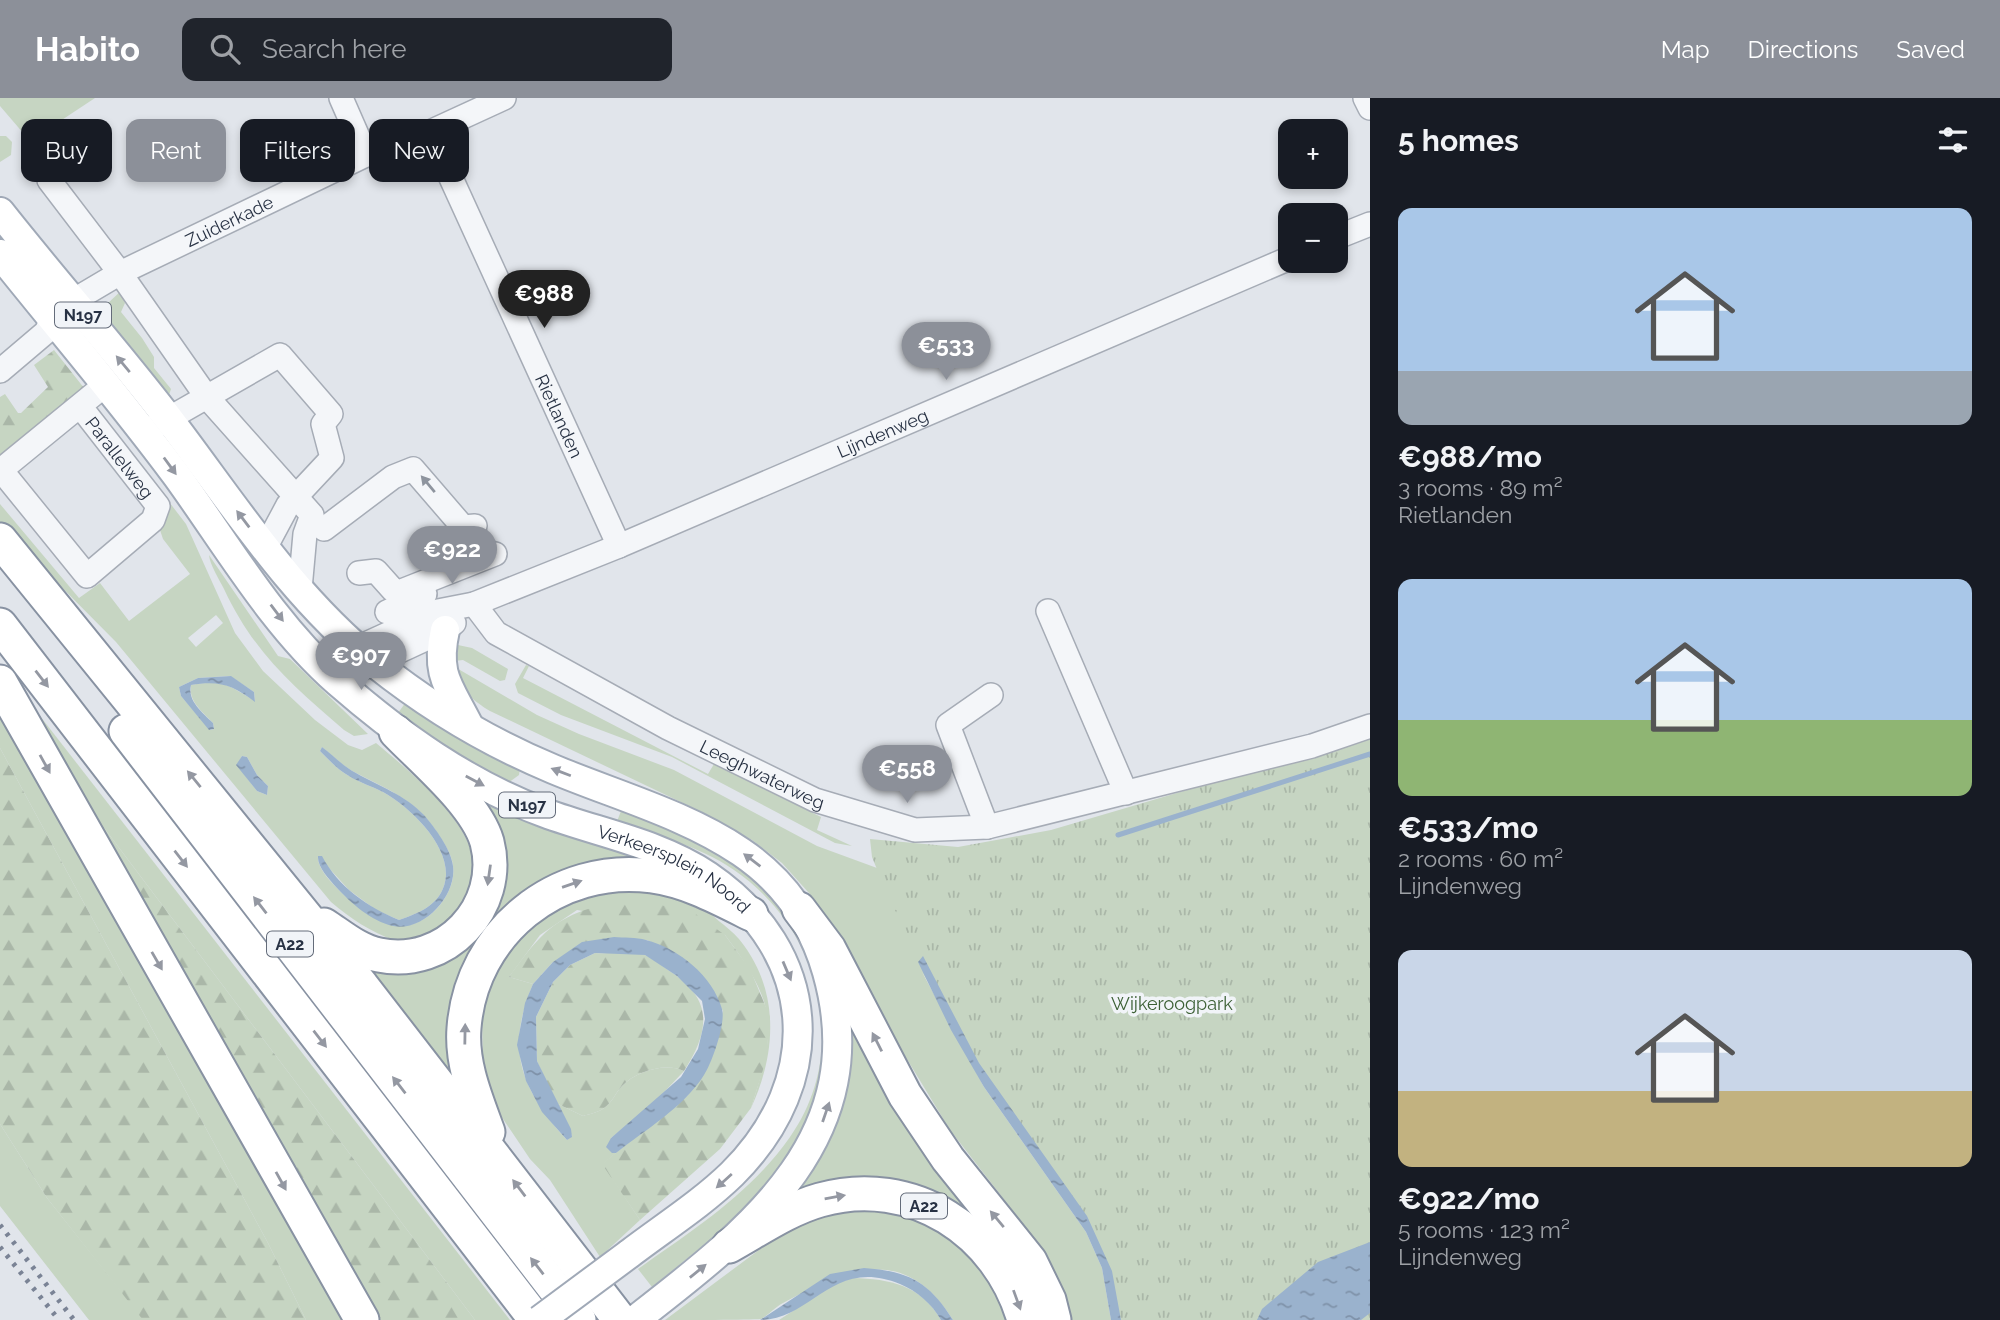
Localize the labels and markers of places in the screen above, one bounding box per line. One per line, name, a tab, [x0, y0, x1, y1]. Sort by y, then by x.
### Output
pin: €988	[503, 271, 585, 330]
pin: €533	[905, 322, 987, 382]
pin: €922	[411, 526, 493, 586]
pin: €907	[320, 632, 402, 692]
pin: €558	[866, 746, 948, 805]

